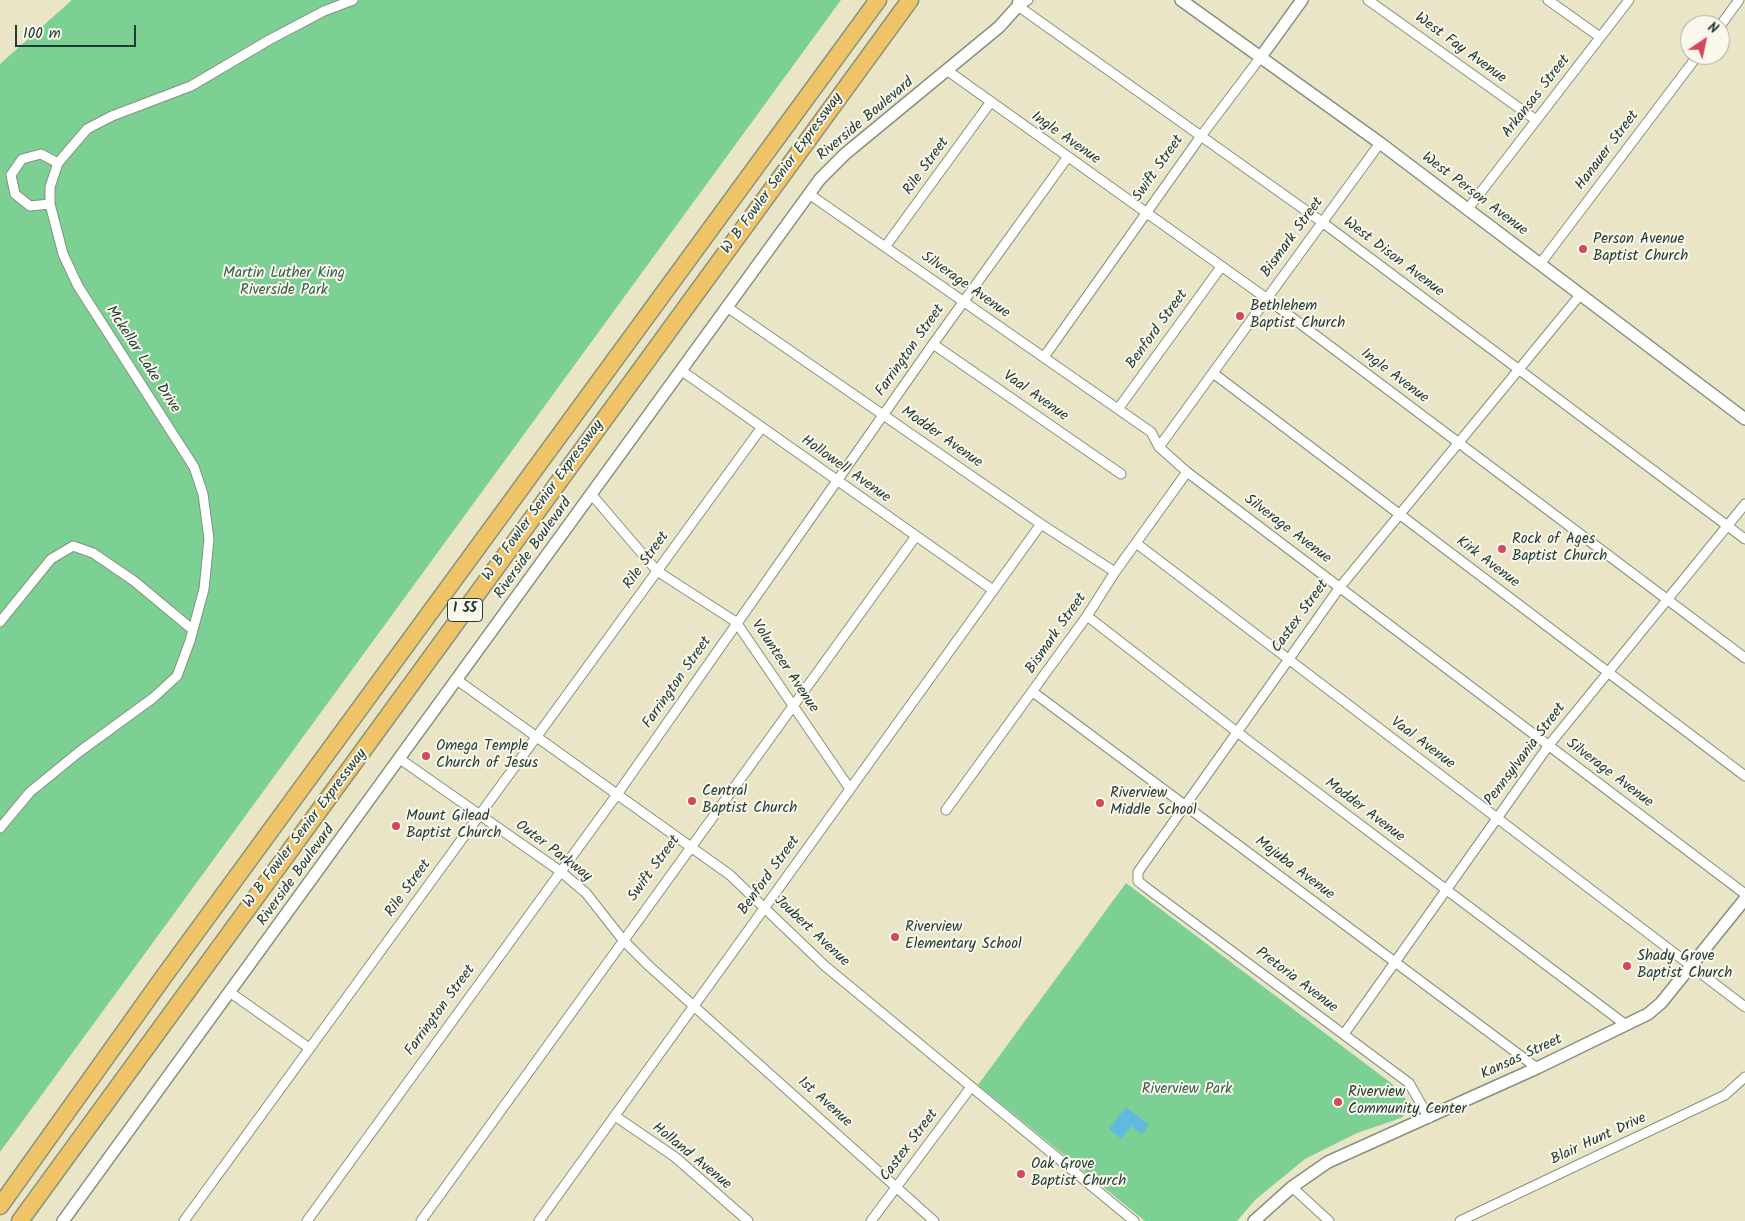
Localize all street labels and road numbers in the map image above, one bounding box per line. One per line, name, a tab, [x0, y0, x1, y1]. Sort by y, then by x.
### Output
street label: West Fay Avenue	[1411, 10, 1509, 88]
street label: Arkansas Street	[1499, 52, 1575, 142]
street label: Riverside Boulevard	[814, 74, 918, 166]
street label: W B Fowler Senior Expressway	[719, 90, 847, 258]
street label: Hanauer Street	[1572, 108, 1644, 194]
street label: Ingle Avenue	[1027, 109, 1103, 169]
street label: Swift Street	[1130, 132, 1188, 206]
street label: Rile Street	[900, 135, 954, 199]
street label: West Person Avenue	[1418, 149, 1530, 241]
street label: Bismark Street	[1258, 194, 1328, 282]
street label: West Dison Avenue	[1339, 214, 1447, 302]
street label: Silverage Avenue	[917, 249, 1013, 323]
street label: Benford Street	[1123, 287, 1193, 373]
street label: Farrington Street	[873, 302, 949, 400]
street label: Mckellar Lake Drive	[101, 303, 183, 417]
street label: Ingle Avenue	[1356, 346, 1432, 408]
street label: Vaal Avenue	[999, 368, 1071, 426]
street label: Modder Avenue	[897, 403, 985, 473]
street label: W B Fowler Senior Expressway	[480, 417, 608, 585]
street label: Hollowell Avenue	[797, 432, 893, 508]
street label: Silverage Avenue	[1240, 491, 1334, 569]
street label: Riverside Boulevard	[491, 495, 577, 603]
street label: Rile Street	[620, 529, 674, 593]
street label: Kirk Avenue	[1452, 533, 1522, 593]
street label: Castex Street	[1269, 577, 1333, 657]
street label: Bismark Street	[1023, 590, 1091, 678]
road number: I 55	[448, 598, 482, 622]
street label: Volunteer Avenue	[746, 617, 822, 717]
street label: Farrington Street	[640, 634, 716, 732]
street label: Pennsylvania Street	[1481, 700, 1571, 810]
street label: Vaal Avenue	[1386, 714, 1458, 774]
street label: Silverage Avenue	[1562, 735, 1656, 813]
street label: W B Fowler Senior Expressway	[240, 746, 372, 912]
street label: Modder Avenue	[1320, 775, 1408, 847]
street label: Outer Parkway	[511, 817, 595, 887]
street label: Riverside Boulevard	[254, 822, 340, 930]
street label: Swift Street	[625, 833, 685, 905]
street label: Benford Street	[735, 833, 805, 919]
street label: Majuba Avenue	[1251, 833, 1337, 905]
street label: Rile Street	[382, 857, 436, 921]
street label: Joubert Avenue	[770, 892, 852, 972]
street label: Pretoria Avenue	[1251, 944, 1341, 1018]
street label: Farrington Street	[402, 962, 480, 1060]
street label: Kansas Street	[1478, 1031, 1566, 1085]
street label: 1st Avenue	[793, 1074, 855, 1132]
street label: Castex Street	[877, 1106, 943, 1186]
street label: Blair Hunt Drive	[1548, 1110, 1650, 1170]
street label: Holland Avenue	[648, 1120, 734, 1194]

